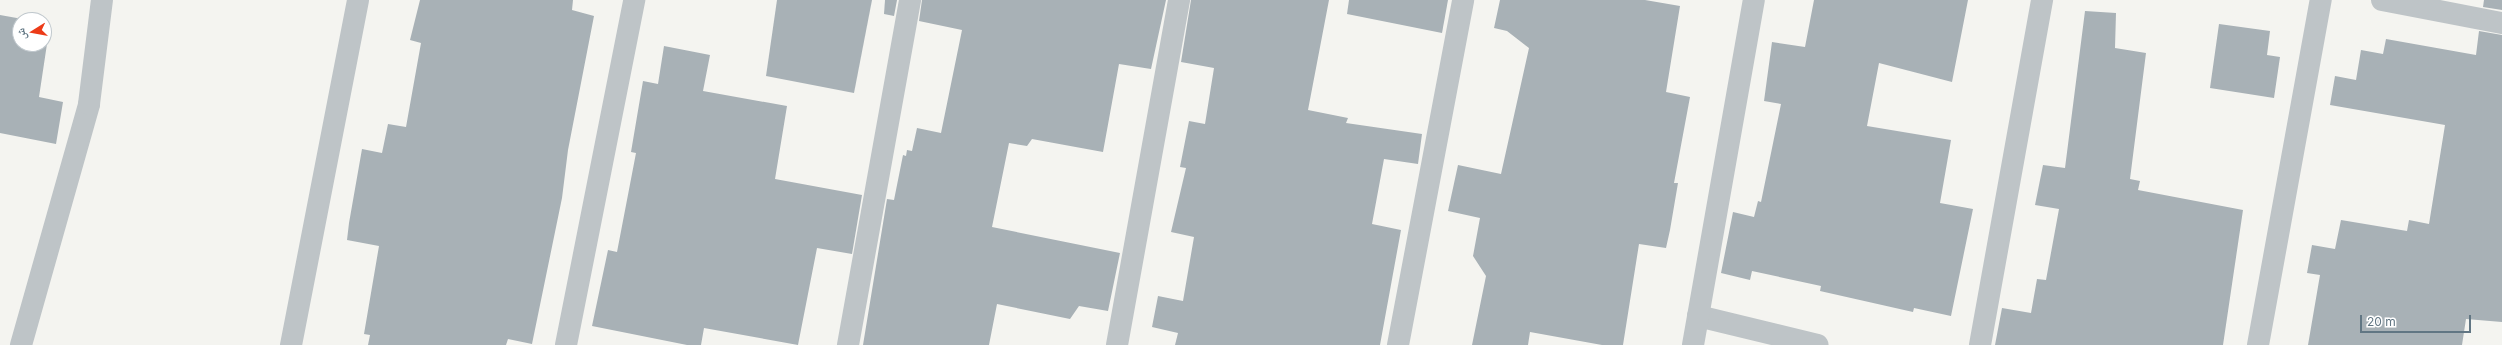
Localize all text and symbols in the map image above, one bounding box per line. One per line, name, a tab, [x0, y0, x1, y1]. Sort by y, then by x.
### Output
north arrow	[12, 12, 52, 52]
text: ش	[13, 27, 29, 41]
scale bar	[2362, 307, 2473, 333]
text: 20 m	[2367, 314, 2396, 329]

